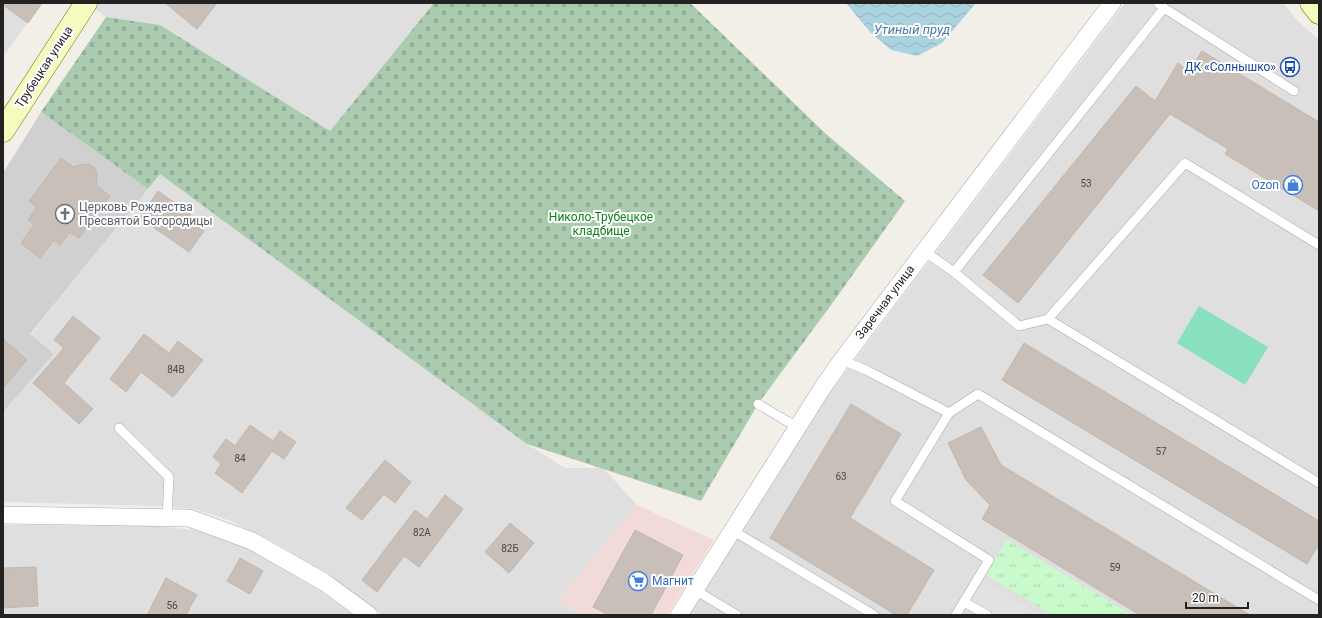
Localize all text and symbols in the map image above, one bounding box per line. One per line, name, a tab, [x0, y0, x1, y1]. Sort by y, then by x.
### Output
water label: Утиный пруд	[874, 22, 950, 37]
street label: Трубецкая улица	[12, 24, 76, 110]
bus stop icon: ДК «Солнышко»	[1279, 56, 1301, 78]
place label: ДК «Солнышко»	[1184, 60, 1276, 74]
shop icon: Ozon	[1282, 174, 1304, 196]
house number: 53	[1080, 178, 1092, 189]
place label: Ozon	[1251, 178, 1279, 192]
place label: Церковь Рождества Пресвятой Богородицы	[79, 200, 213, 228]
church icon: Церковь Рождества Пресвятой Богородицы	[54, 203, 76, 225]
park label: Николо-Трубецкое кладбище	[549, 210, 653, 238]
street label: Заречная улица	[853, 262, 917, 342]
house number: 84В	[167, 364, 185, 375]
house number: 57	[1155, 446, 1167, 457]
house number: 84	[234, 453, 246, 464]
house number: 63	[835, 471, 847, 482]
house number: 82А	[413, 527, 431, 538]
house number: 82Б	[501, 543, 519, 554]
house number: 59	[1109, 562, 1121, 573]
supermarket icon: Магнит	[627, 570, 649, 592]
place label: Магнит	[652, 574, 694, 588]
scale bar	[1186, 584, 1248, 610]
text: 20 m	[1192, 591, 1219, 605]
house number: 56	[166, 600, 178, 611]

